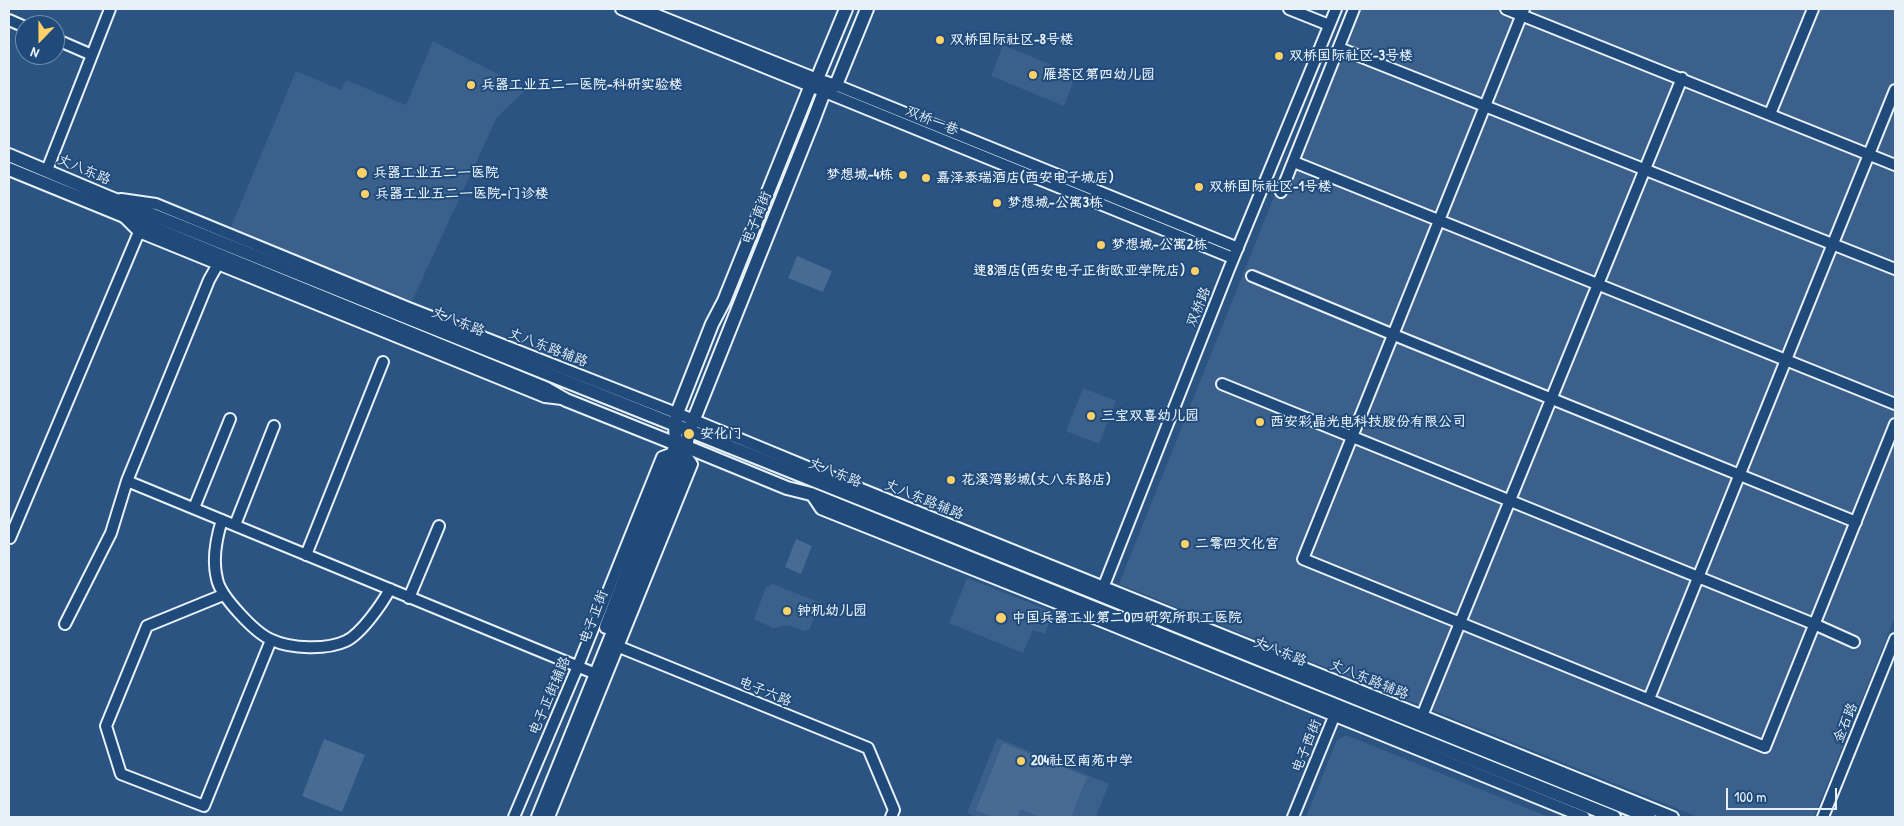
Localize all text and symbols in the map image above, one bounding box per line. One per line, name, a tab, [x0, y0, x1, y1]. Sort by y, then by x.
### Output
north arrow	[15, 15, 65, 65]
place label: 双桥国际社区-8号楼	[950, 32, 1074, 48]
marker: 双桥国际社区-8号楼	[934, 34, 946, 46]
text: N	[28, 43, 42, 64]
place label: 双桥国际社区-3号楼	[1289, 48, 1413, 64]
marker: 双桥国际社区-3号楼	[1273, 50, 1285, 62]
place label: 雁塔区第四幼儿园	[1043, 67, 1155, 83]
marker: 雁塔区第四幼儿园	[1027, 69, 1039, 81]
place label: 兵器工业五二一医院-科研实验楼	[481, 77, 683, 93]
marker: 兵器工业五二一医院-科研实验楼	[465, 79, 477, 91]
street label: 双桥一巷	[903, 103, 961, 139]
street label: 丈八东路	[55, 151, 113, 189]
place label: 兵器工业五二一医院	[373, 165, 499, 181]
marker: 兵器工业五二一医院	[355, 166, 369, 180]
place label: 梦想城-4栋	[826, 167, 893, 183]
marker: 梦想城-4栋	[897, 169, 909, 181]
place label: 嘉泽泰瑞酒店(西安电子城店)	[936, 170, 1114, 186]
marker: 嘉泽泰瑞酒店(西安电子城店)	[920, 172, 932, 184]
place label: 双桥国际社区-1号楼	[1209, 179, 1332, 195]
marker: 双桥国际社区-1号楼	[1193, 181, 1205, 193]
place label: 兵器工业五二一医院-门诊楼	[375, 186, 549, 202]
marker: 兵器工业五二一医院-门诊楼	[359, 188, 371, 200]
street label: 电子南街	[739, 189, 775, 247]
place label: 梦想城-公寓3栋	[1007, 195, 1103, 211]
marker: 梦想城-公寓3栋	[991, 197, 1003, 209]
place label: 梦想城-公寓2栋	[1111, 237, 1207, 253]
marker: 梦想城-公寓2栋	[1095, 239, 1107, 251]
place label: 速8酒店(西安电子正街欧亚学院店)	[973, 263, 1185, 279]
marker: 速8酒店(西安电子正街欧亚学院店)	[1189, 265, 1201, 277]
street label: 双桥路	[1183, 284, 1215, 330]
street label: 丈八东路	[429, 304, 487, 340]
street label: 丈八东路辅路	[506, 325, 590, 371]
place label: 三宝双喜幼儿园	[1101, 408, 1199, 424]
marker: 三宝双喜幼儿园	[1085, 410, 1097, 422]
place label: 西安彩晶光电科技股份有限公司	[1270, 414, 1466, 430]
marker: 西安彩晶光电科技股份有限公司	[1254, 416, 1266, 428]
place label: 安化门	[700, 426, 742, 442]
marker: 安化门	[682, 427, 696, 441]
street label: 丈八东路	[806, 455, 864, 491]
place label: 花溪湾影城(丈八东路店)	[961, 472, 1111, 488]
marker: 花溪湾影城(丈八东路店)	[945, 474, 957, 486]
street label: 丈八东路辅路	[882, 476, 966, 524]
place label: 二零四文化宫	[1195, 536, 1279, 552]
marker: 二零四文化宫	[1179, 538, 1191, 550]
street label: 电子正街	[576, 588, 612, 646]
place label: 钟机幼儿园	[797, 603, 867, 619]
marker: 钟机幼儿园	[781, 605, 793, 617]
place label: 中国兵器工业第二0四研究所职工医院	[1012, 610, 1242, 626]
marker: 中国兵器工业第二0四研究所职工医院	[994, 611, 1008, 625]
street label: 丈八东路	[1251, 634, 1309, 670]
street label: 电子正街辅路	[526, 654, 574, 738]
street label: 丈八东路辅路	[1327, 656, 1411, 704]
street label: 电子六路	[736, 674, 794, 710]
street label: 金石路	[1830, 700, 1862, 746]
street label: 电子西街	[1289, 717, 1325, 775]
place label: 204社区南苑中学	[1031, 753, 1133, 769]
marker: 204社区南苑中学	[1015, 755, 1027, 767]
scale bar	[1729, 778, 1840, 810]
text: 100 m	[1734, 786, 1767, 807]

